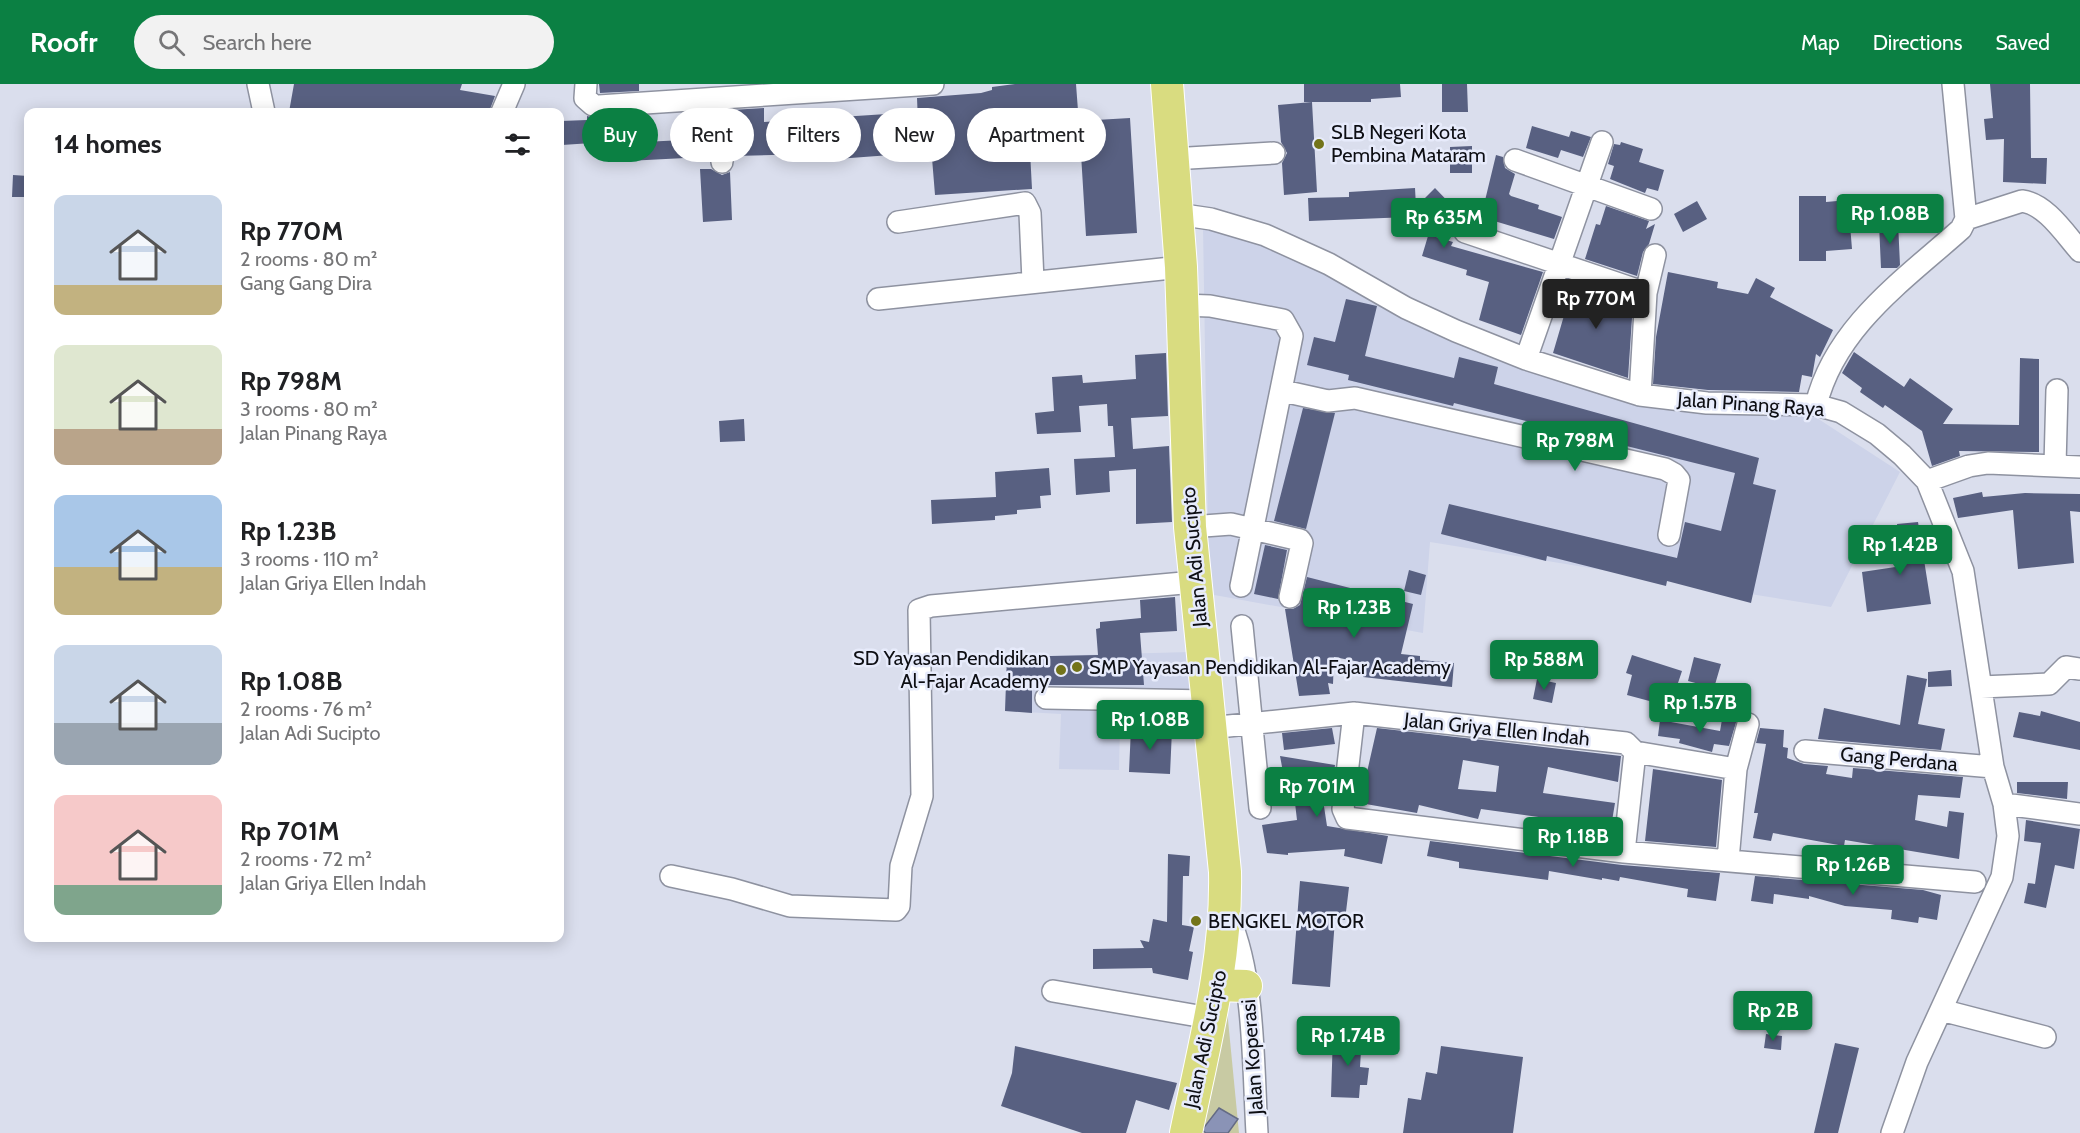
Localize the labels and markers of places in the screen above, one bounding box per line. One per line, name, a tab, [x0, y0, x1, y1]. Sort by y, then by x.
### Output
place label: SLB Negeri Kota Pembina Mataram	[1331, 120, 1486, 167]
marker: SLB Negeri Kota Pembina Mataram	[1312, 137, 1326, 151]
pin: Rp 1.08B	[1828, 194, 1952, 245]
pin: Rp 635M	[1389, 198, 1499, 249]
pin: Rp 770M	[1541, 279, 1651, 330]
pin: Rp 798M	[1520, 421, 1630, 472]
pin: Rp 1.42B	[1838, 525, 1962, 576]
pin: Rp 1.23B	[1292, 588, 1416, 639]
pin: Rp 588M	[1489, 640, 1599, 691]
place label: SD Yayasan Pendidikan Al-Fajar Academy	[853, 646, 1049, 693]
place label: SMP Yayasan Pendidikan Al-Fajar Academy	[1089, 655, 1451, 679]
marker: SMP Yayasan Pendidikan Al-Fajar Academy	[1070, 660, 1084, 674]
marker: SD Yayasan Pendidikan Al-Fajar Academy	[1054, 663, 1068, 677]
pin: Rp 1.57B	[1638, 683, 1762, 734]
pin: Rp 1.08B	[1088, 700, 1212, 751]
pin: Rp 701M	[1262, 767, 1372, 818]
pin: Rp 1.18B	[1511, 817, 1635, 868]
pin: Rp 1.26B	[1791, 845, 1915, 896]
place label: BENGKEL MOTOR	[1208, 909, 1364, 933]
marker: BENGKEL MOTOR	[1189, 914, 1203, 928]
pin: Rp 2B	[1731, 991, 1815, 1042]
pin: Rp 1.74B	[1286, 1016, 1410, 1067]

